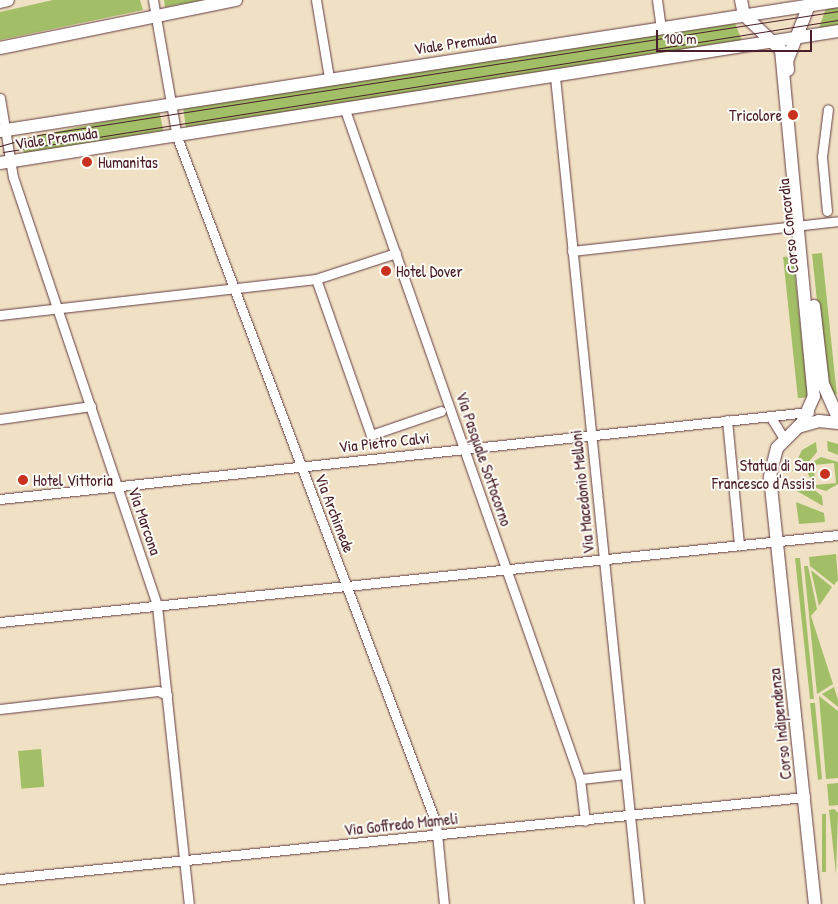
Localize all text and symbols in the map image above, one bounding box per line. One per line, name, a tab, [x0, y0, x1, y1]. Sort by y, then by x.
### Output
scale bar	[658, 20, 814, 52]
street label: Viale Premuda	[412, 28, 498, 58]
text: 100 m	[664, 28, 697, 49]
place label: Tricolore	[729, 105, 782, 125]
marker: Tricolore	[786, 108, 800, 122]
street label: Viale Premuda	[13, 123, 99, 153]
place label: Humanitas	[98, 152, 158, 172]
marker: Humanitas	[80, 155, 94, 169]
street label: Corso Concordia	[773, 178, 803, 274]
place label: Hotel Dover	[396, 261, 463, 281]
marker: Hotel Dover	[380, 265, 392, 277]
street label: Via Pasquale Sottocorno	[452, 389, 516, 529]
street label: Via Pietro Calvi	[338, 428, 430, 456]
street label: Via Macedonio Melloni	[566, 429, 598, 555]
place label: Statua di San Francesco d'Assisi	[712, 455, 815, 493]
marker: Statua di San Francesco d'Assisi	[819, 468, 831, 480]
place label: Hotel Vittoria	[33, 470, 113, 490]
street label: Via Archimede	[311, 471, 359, 555]
marker: Hotel Vittoria	[17, 474, 29, 486]
street label: Via Marcona	[124, 484, 166, 558]
street label: Corso Indipendenza	[765, 667, 795, 781]
street label: Via Goffredo Mameli	[343, 808, 459, 840]

